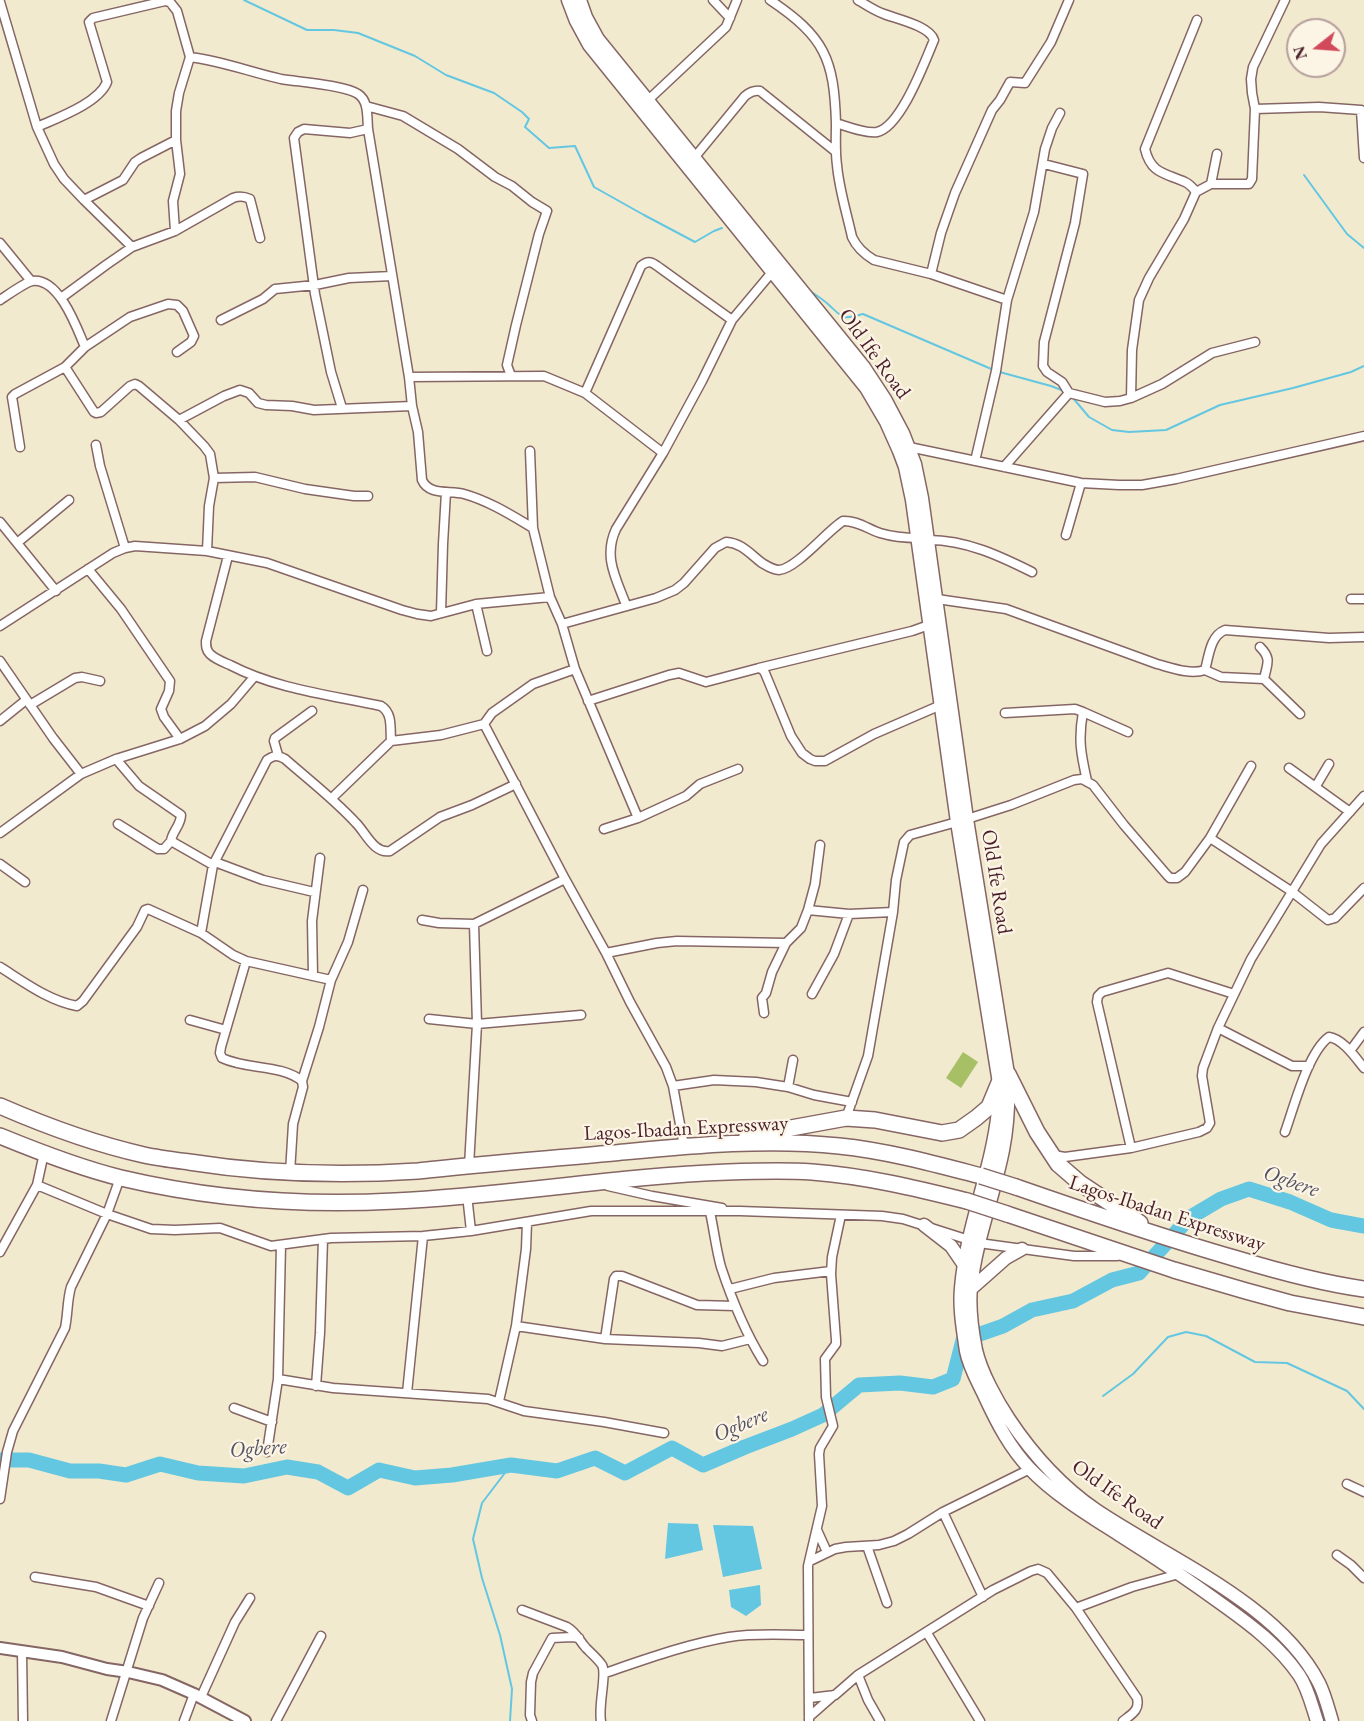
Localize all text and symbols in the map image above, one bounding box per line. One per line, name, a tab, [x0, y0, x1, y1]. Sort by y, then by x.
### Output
north arrow	[1286, 18, 1346, 78]
text: N	[1288, 44, 1312, 62]
street label: Old Ife Road	[833, 304, 915, 404]
street label: Old Ife Road	[975, 828, 1017, 936]
street label: Lagos-Ibadan Expressway	[583, 1111, 789, 1147]
water label: Ogbere	[1260, 1160, 1322, 1204]
street label: Lagos-Ibadan Expressway	[1066, 1170, 1268, 1258]
water label: Ogbere	[710, 1402, 772, 1448]
water label: Ogbere	[229, 1434, 287, 1464]
street label: Old Ife Road	[1067, 1454, 1167, 1536]

